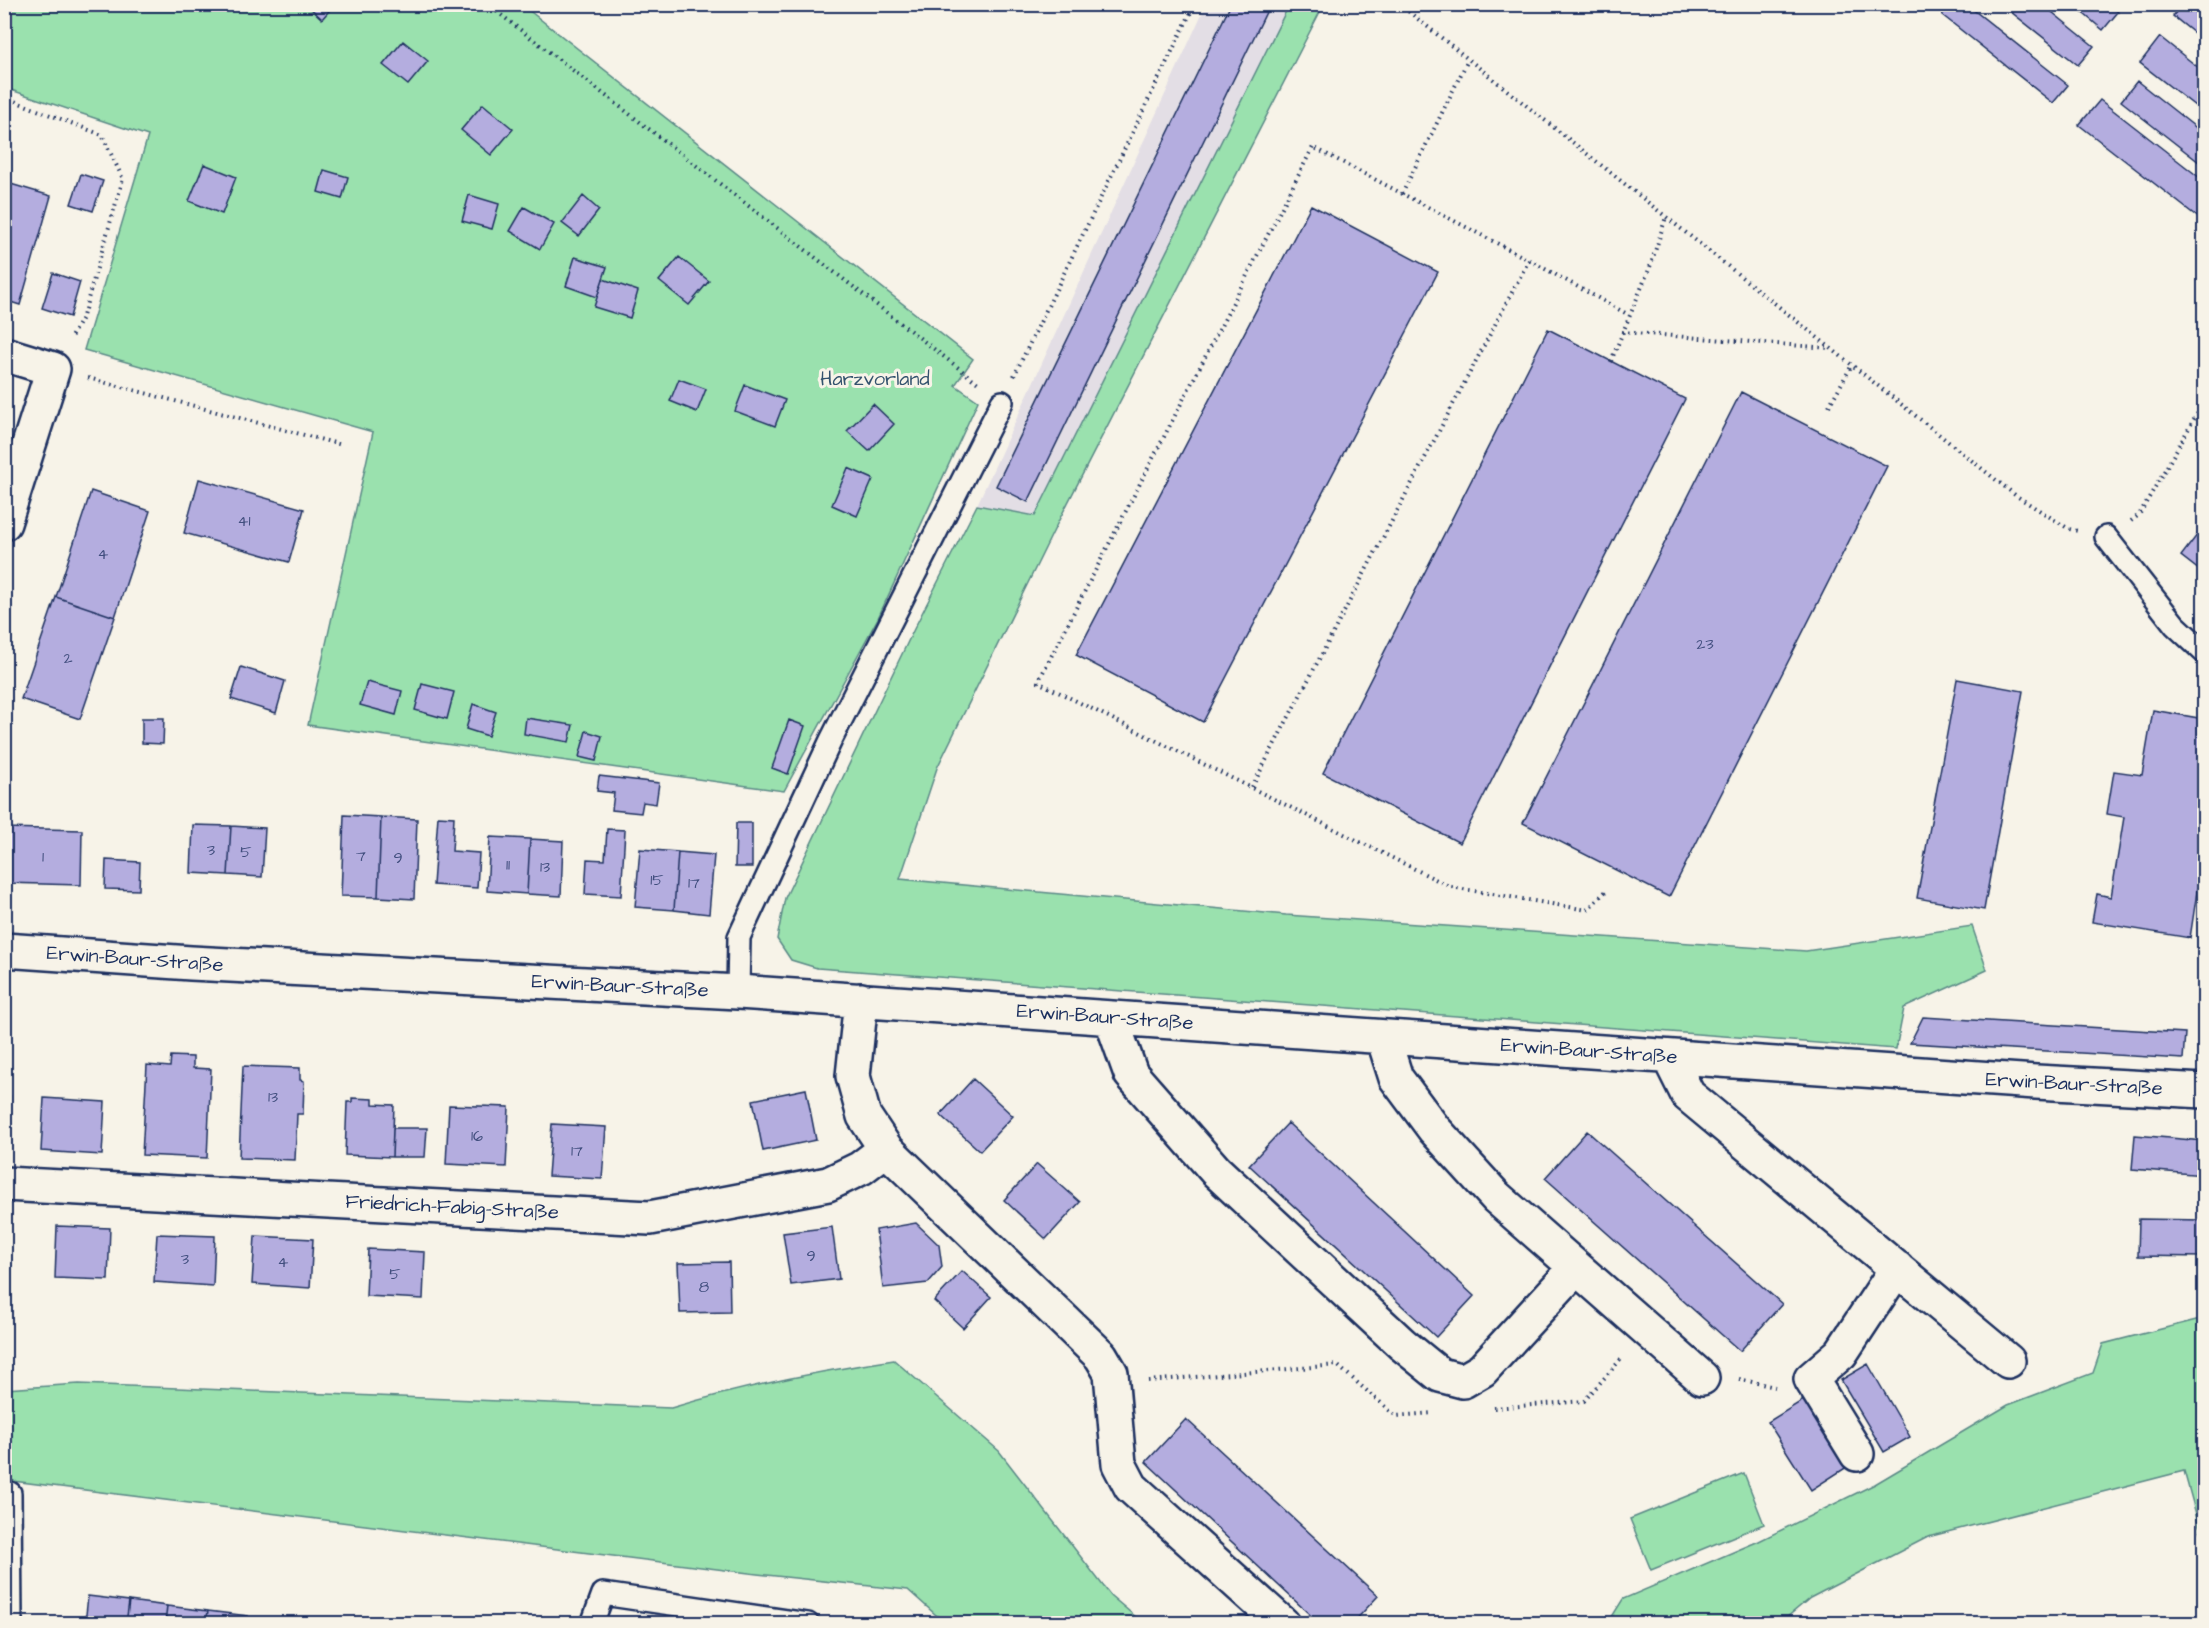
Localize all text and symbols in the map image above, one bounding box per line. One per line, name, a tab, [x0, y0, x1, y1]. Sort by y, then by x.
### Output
park label: Harzvorland	[820, 365, 930, 393]
house number: 41	[238, 510, 250, 532]
house number: 4	[98, 543, 109, 565]
house number: 23	[1696, 633, 1714, 655]
house number: 2	[63, 647, 73, 669]
house number: 3	[207, 839, 215, 861]
house number: 5	[240, 841, 252, 863]
house number: 7	[356, 845, 366, 867]
house number: 1	[42, 846, 44, 868]
house number: 9	[393, 847, 403, 869]
house number: 11	[506, 854, 510, 876]
house number: 13	[540, 856, 550, 878]
house number: 15	[650, 869, 664, 891]
house number: 17	[688, 872, 700, 894]
street label: Erwin-Baur-Straße	[46, 939, 225, 979]
street label: Erwin-Baur-Straße	[531, 967, 709, 1005]
street label: Erwin-Baur-Straße	[1016, 997, 1195, 1037]
street label: Erwin-Baur-Straße	[1500, 1031, 1679, 1071]
street label: Erwin-Baur-Straße	[1985, 1065, 2163, 1103]
house number: 13	[268, 1086, 278, 1108]
house number: 16	[471, 1125, 483, 1147]
house number: 17	[571, 1140, 583, 1162]
street label: Friedrich-Fabig-Straße	[344, 1187, 560, 1228]
house number: 9	[806, 1245, 816, 1267]
house number: 3	[181, 1248, 189, 1270]
house number: 4	[278, 1251, 289, 1273]
house number: 5	[389, 1263, 401, 1285]
house number: 8	[699, 1276, 709, 1298]

